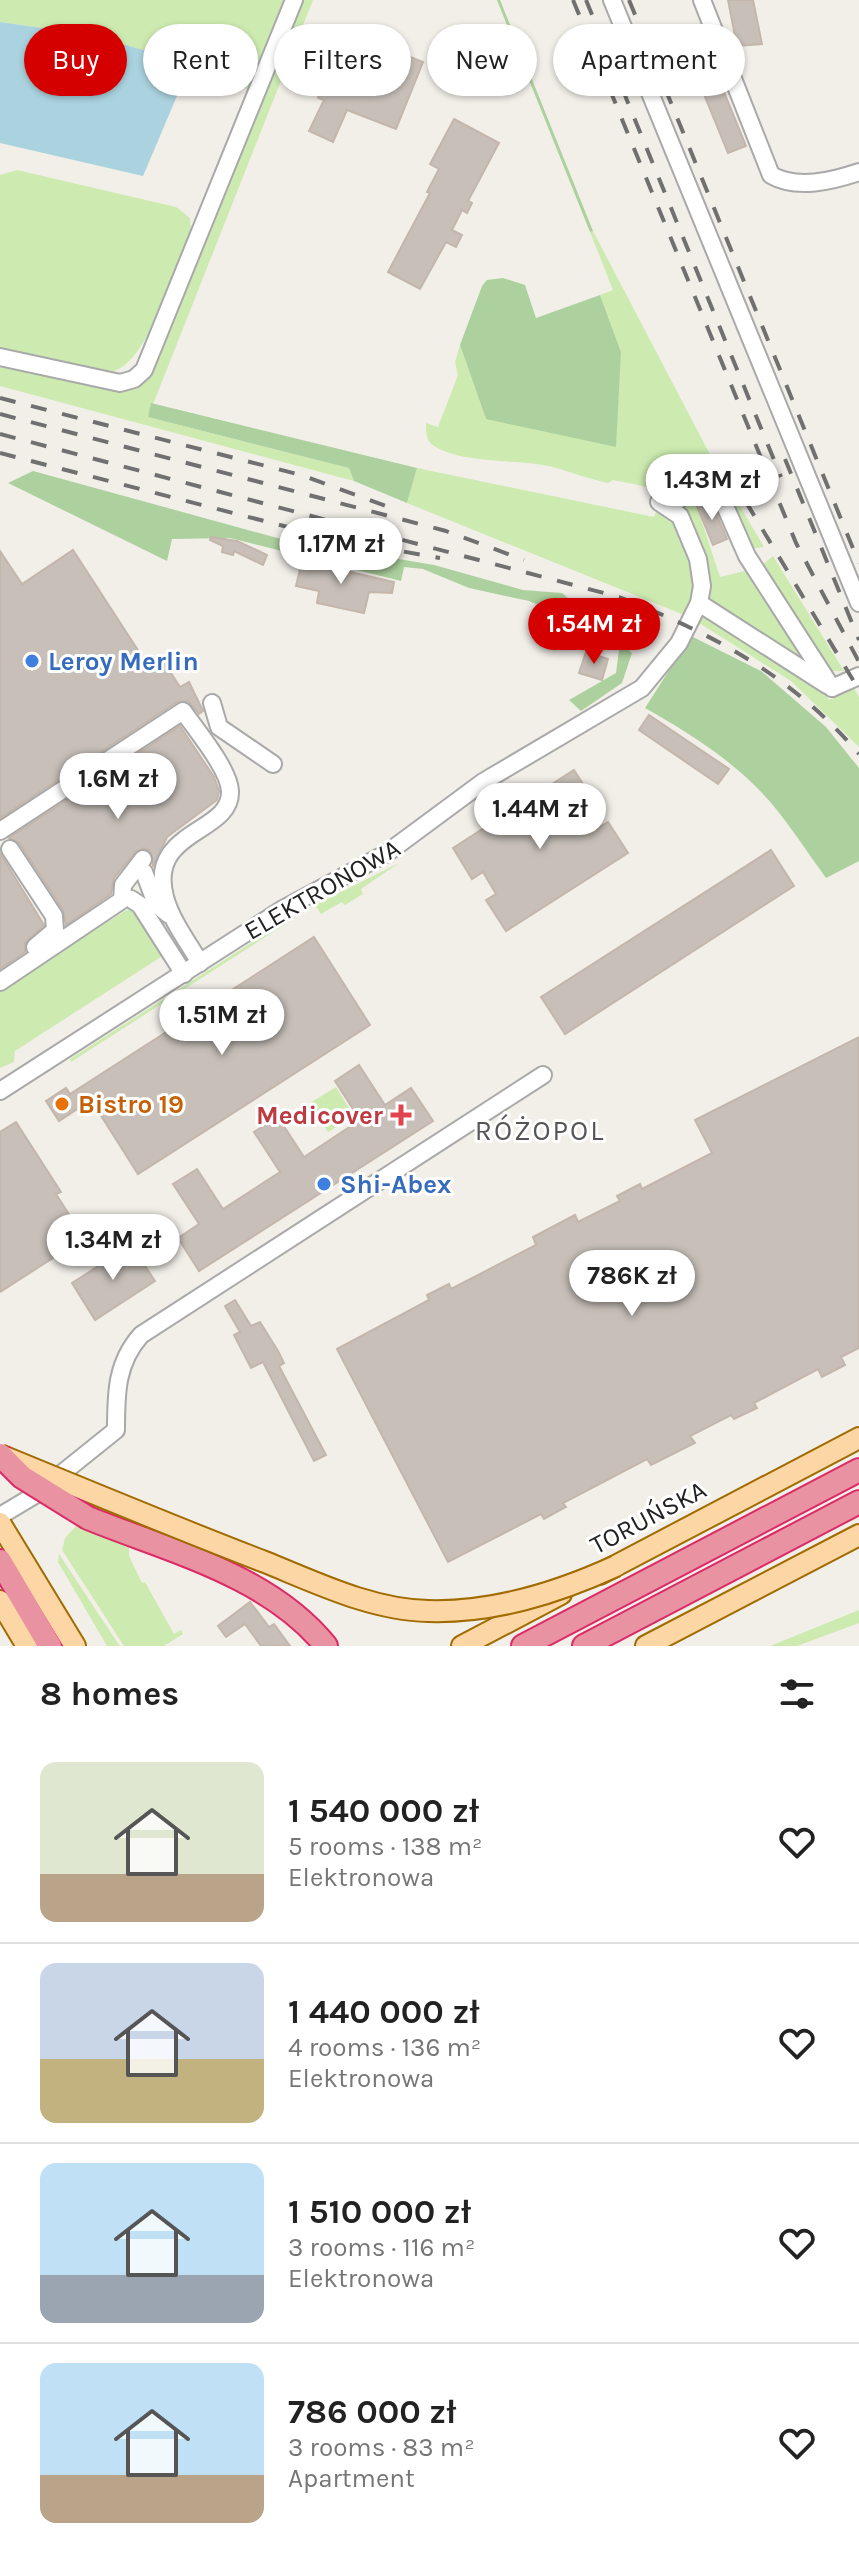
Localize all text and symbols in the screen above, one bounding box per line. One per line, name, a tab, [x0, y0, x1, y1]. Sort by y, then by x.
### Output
chip: Buy	[24, 24, 127, 96]
chip: Rent	[143, 24, 258, 96]
chip: Filters	[274, 24, 411, 96]
chip: New	[427, 24, 537, 96]
chip: Apartment	[553, 24, 745, 96]
pin: 1.43M zł	[629, 454, 795, 522]
text: 1.43M zł	[664, 464, 760, 495]
pin: 1.17M zł	[258, 518, 424, 586]
text: 1.17M zł	[297, 528, 385, 559]
pin: 1.54M zł	[511, 598, 677, 666]
text: 1.54M zł	[546, 608, 642, 639]
place label: Leroy Merlin	[48, 646, 199, 677]
marker: Leroy Merlin	[23, 652, 41, 670]
pin: 1.6M zł	[44, 753, 192, 821]
text: 1.6M zł	[78, 763, 158, 794]
pin: 1.44M zł	[457, 783, 623, 851]
text: 1.44M zł	[492, 793, 588, 824]
street label: ELEKTRONOWA	[239, 832, 406, 947]
pin: 1.51M zł	[139, 989, 305, 1057]
text: 1.51M zł	[177, 999, 267, 1030]
place label: Bistro 19	[78, 1089, 184, 1120]
marker: Bistro 19	[53, 1095, 71, 1113]
place label: Medicover	[256, 1100, 384, 1131]
marker: Medicover	[390, 1104, 412, 1126]
district label: RÓŻOPOL	[475, 1114, 605, 1147]
place label: Shi-Abex	[340, 1169, 451, 1200]
marker: Shi-Abex	[315, 1175, 333, 1193]
pin: 1.34M zł	[30, 1214, 196, 1282]
text: 1.34M zł	[65, 1224, 161, 1255]
pin: 786K zł	[558, 1250, 706, 1318]
text: 786K zł	[587, 1260, 677, 1291]
street label: TORUŃSKA	[584, 1473, 712, 1561]
icon: filters	[775, 1672, 819, 1716]
text: 8 homes	[40, 1674, 179, 1714]
text: 1 540 000 zł	[288, 1791, 479, 1831]
icon: home	[104, 1794, 200, 1890]
icon: heart	[775, 1820, 819, 1864]
text: 5 rooms · 138 m²	[288, 1831, 483, 1862]
text: Elektronowa	[288, 1862, 434, 1893]
text: 1 440 000 zł	[288, 1992, 480, 2032]
icon: home	[104, 1995, 200, 2091]
icon: heart	[775, 2021, 819, 2065]
text: 4 rooms · 136 m²	[288, 2032, 481, 2063]
text: Elektronowa	[288, 2063, 434, 2094]
text: 1 510 000 zł	[288, 2192, 471, 2232]
icon: home	[104, 2195, 200, 2291]
icon: heart	[775, 2221, 819, 2265]
text: 3 rooms · 116 m²	[288, 2232, 475, 2263]
text: Elektronowa	[288, 2263, 434, 2294]
text: 786 000 zł	[288, 2392, 456, 2432]
icon: home	[104, 2395, 200, 2491]
icon: heart	[775, 2421, 819, 2465]
text: 3 rooms · 83 m²	[288, 2432, 475, 2463]
text: Apartment	[288, 2463, 415, 2494]

